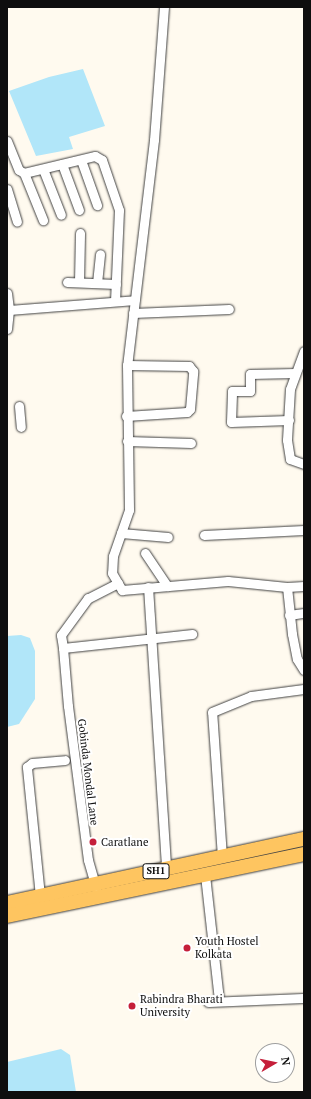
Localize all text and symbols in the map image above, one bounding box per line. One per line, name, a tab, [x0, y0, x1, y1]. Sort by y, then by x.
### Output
street label: Gobinda Mondal Lane	[75, 718, 101, 826]
place label: Caratlane	[101, 835, 148, 849]
marker: Caratlane	[88, 837, 98, 847]
road number: SH1	[142, 863, 170, 879]
place label: Youth Hostel Kolkata	[195, 935, 258, 961]
marker: Youth Hostel Kolkata	[182, 943, 192, 953]
place label: Rabindra Bharati University	[140, 993, 223, 1019]
marker: Rabindra Bharati University	[127, 1001, 137, 1011]
north arrow	[255, 1043, 295, 1083]
text: N	[278, 1056, 293, 1066]

